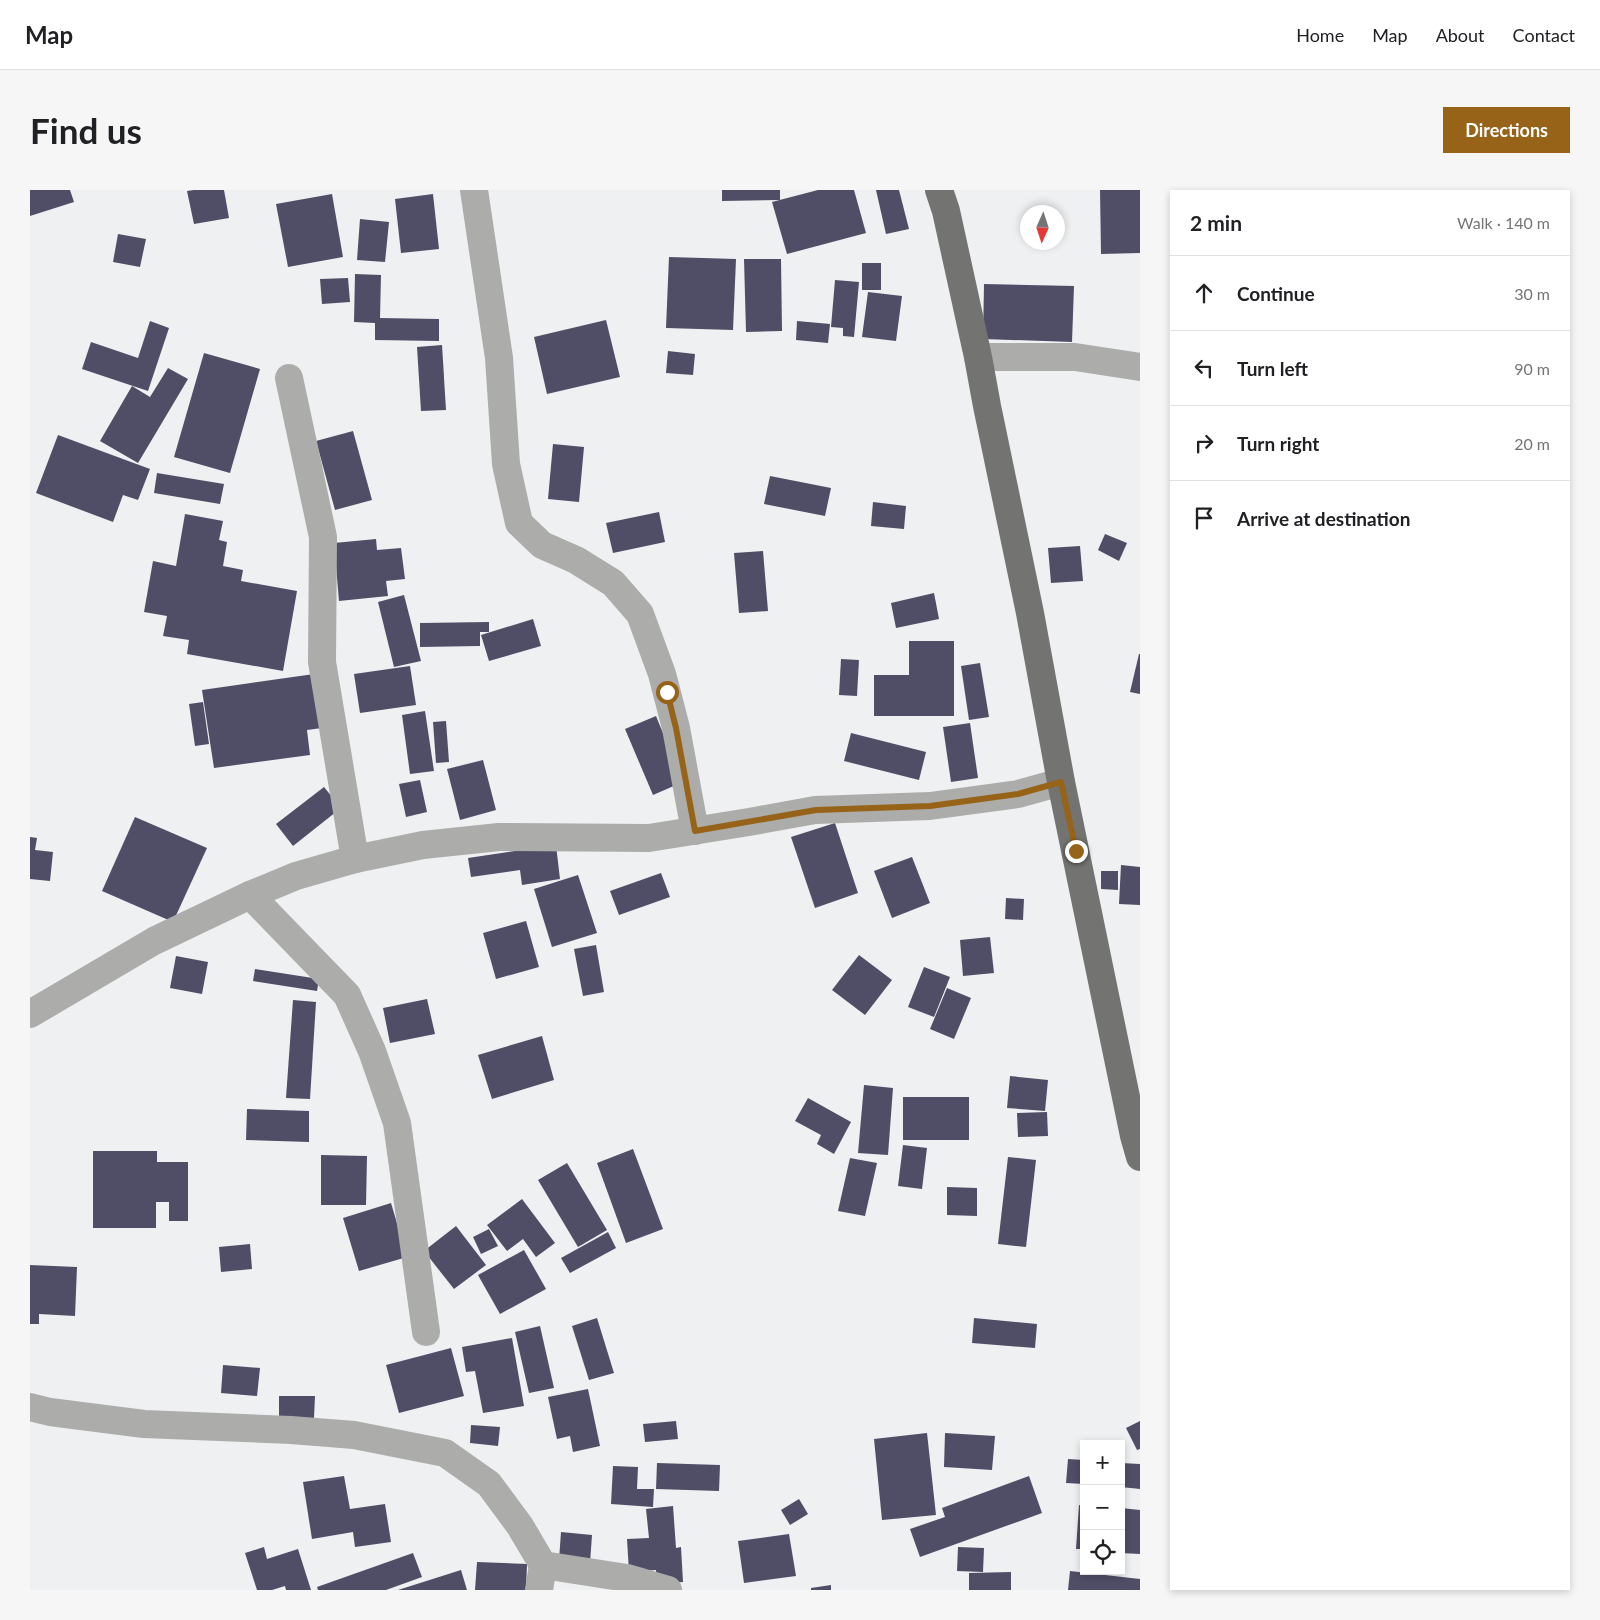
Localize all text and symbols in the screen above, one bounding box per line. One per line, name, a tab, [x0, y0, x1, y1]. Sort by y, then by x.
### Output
text: Map	[25, 20, 73, 49]
text: Home	[1296, 24, 1344, 46]
text: Map	[1372, 24, 1408, 46]
text: About	[1436, 24, 1485, 46]
text: Contact	[1513, 24, 1575, 46]
button: Directions	[1443, 107, 1570, 153]
text: Find us	[30, 109, 142, 151]
north arrow	[1020, 205, 1065, 250]
text: 2 min	[1190, 210, 1242, 235]
text: Walk · 140 m	[1457, 213, 1550, 232]
icon: ahead	[1190, 279, 1218, 307]
text: Continue	[1237, 282, 1315, 305]
text: 30 m	[1514, 284, 1550, 303]
icon: left	[1190, 354, 1218, 382]
text: Turn left	[1237, 357, 1308, 380]
text: 90 m	[1514, 359, 1550, 378]
icon: right	[1190, 429, 1218, 457]
text: Turn right	[1237, 432, 1319, 455]
text: 20 m	[1514, 434, 1550, 453]
icon: arrive	[1190, 504, 1218, 532]
text: Arrive at destination	[1237, 507, 1410, 530]
route start	[656, 681, 679, 704]
route end	[1065, 840, 1088, 863]
map controls	[1080, 1440, 1125, 1575]
button: +	[1080, 1440, 1125, 1485]
button: −	[1080, 1485, 1125, 1530]
button: locate	[1080, 1530, 1125, 1575]

